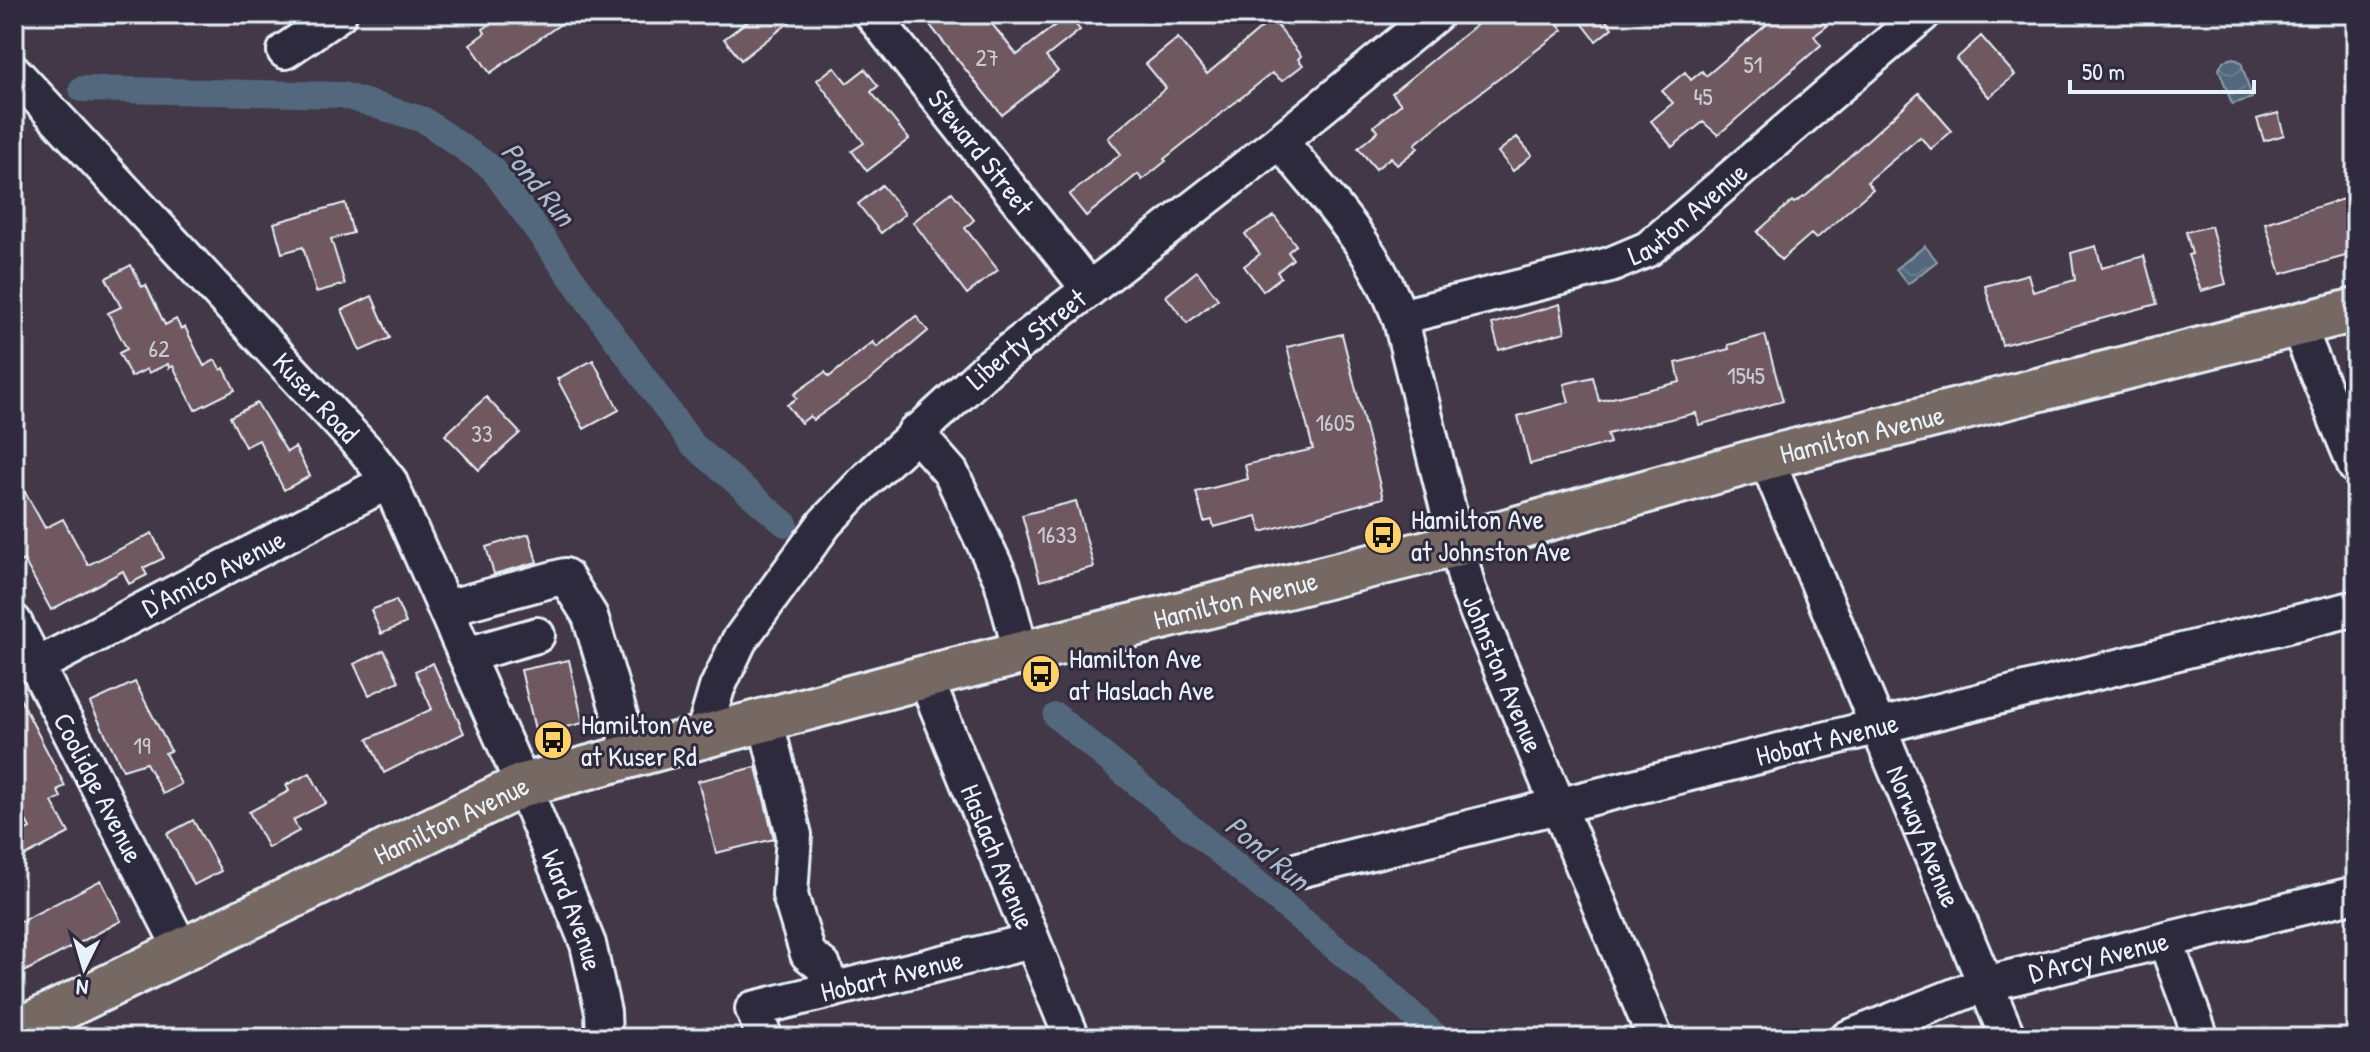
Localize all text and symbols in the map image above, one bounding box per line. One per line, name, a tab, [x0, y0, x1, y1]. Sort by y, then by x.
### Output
house number: 27	[975, 41, 999, 73]
scale bar	[2070, 44, 2254, 94]
house number: 51	[1744, 48, 1762, 80]
text: 50 m	[2082, 55, 2125, 87]
house number: 45	[1693, 80, 1713, 112]
street label: Steward Street	[919, 81, 1043, 223]
water label: Pond Run	[492, 133, 587, 236]
street label: Lawton Avenue	[1622, 153, 1755, 274]
street label: Liberty Street	[958, 279, 1094, 398]
house number: 62	[149, 332, 169, 364]
street label: Kuser Road	[264, 344, 368, 451]
house number: 1545	[1727, 359, 1765, 391]
street label: Hamilton Avenue	[1776, 395, 1948, 473]
house number: 1605	[1315, 406, 1355, 438]
house number: 33	[471, 417, 493, 449]
place label: Hamilton Ave at Johnston Ave	[1411, 500, 1571, 570]
bus stop icon: Hamilton Ave at Johnston Ave	[1362, 514, 1404, 556]
house number: 1633	[1037, 518, 1077, 550]
street label: D'Amico Avenue	[135, 520, 292, 626]
street label: Hamilton Avenue	[1149, 561, 1322, 638]
street label: Johnston Avenue	[1453, 589, 1553, 758]
place label: Hamilton Ave at Haslach Ave	[1069, 639, 1214, 709]
bus stop icon: Hamilton Ave at Haslach Ave	[1020, 653, 1062, 695]
street label: Hobart Avenue	[1752, 703, 1902, 775]
place label: Hamilton Ave at Kuser Rd	[581, 705, 714, 775]
street label: Coolidge Avenue	[45, 706, 153, 869]
bus stop icon: Hamilton Ave at Kuser Rd	[532, 719, 574, 761]
house number: 19	[133, 729, 151, 761]
street label: Norway Avenue	[1877, 760, 1970, 913]
street label: Hamilton Avenue	[367, 766, 535, 874]
street label: Haslach Avenue	[952, 778, 1045, 935]
water label: Pond Run	[1217, 805, 1320, 901]
street label: Ward Avenue	[532, 844, 612, 974]
street label: D'Arcy Avenue	[2025, 921, 2172, 992]
north arrow	[44, 928, 124, 1008]
street label: Hobart Avenue	[817, 940, 966, 1011]
text: N	[75, 972, 89, 1003]

